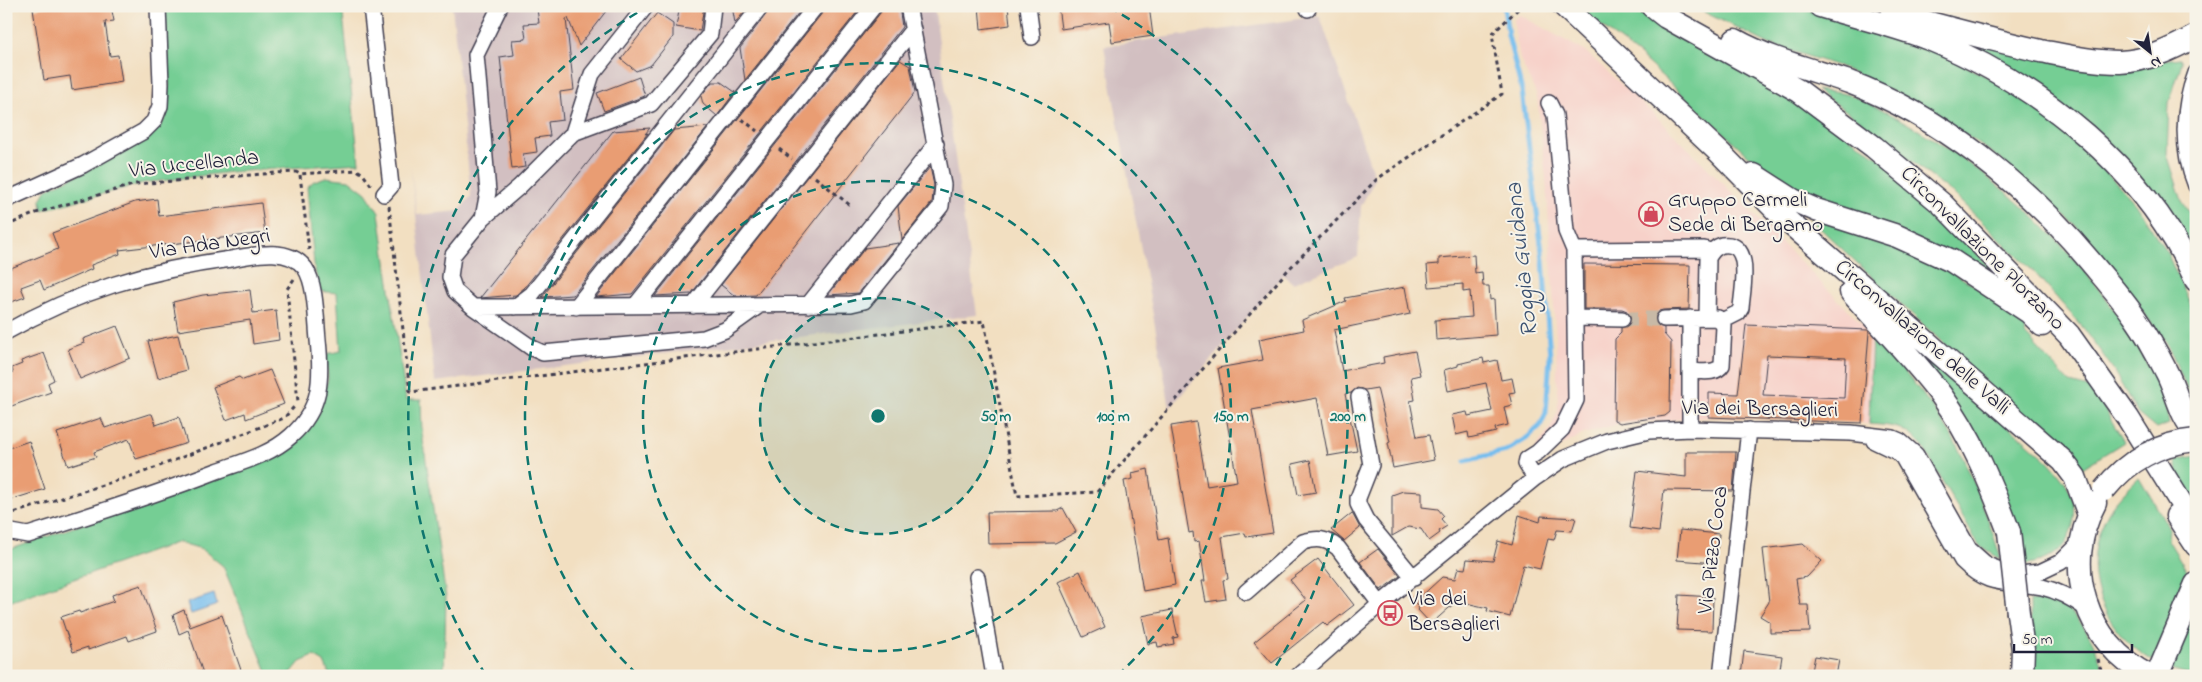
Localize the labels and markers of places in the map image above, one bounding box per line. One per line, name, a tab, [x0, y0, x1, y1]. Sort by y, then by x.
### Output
place label: Gruppo Carmeli Sede di Bergamo	[1668, 185, 1823, 243]
shop icon: Gruppo Carmeli Sede di Bergamo	[1638, 201, 1664, 227]
centre of rings	[869, 407, 887, 425]
place label: Via dei Bersaglieri	[1407, 584, 1500, 642]
bus stop icon: Via dei Bersaglieri	[1377, 600, 1403, 626]

